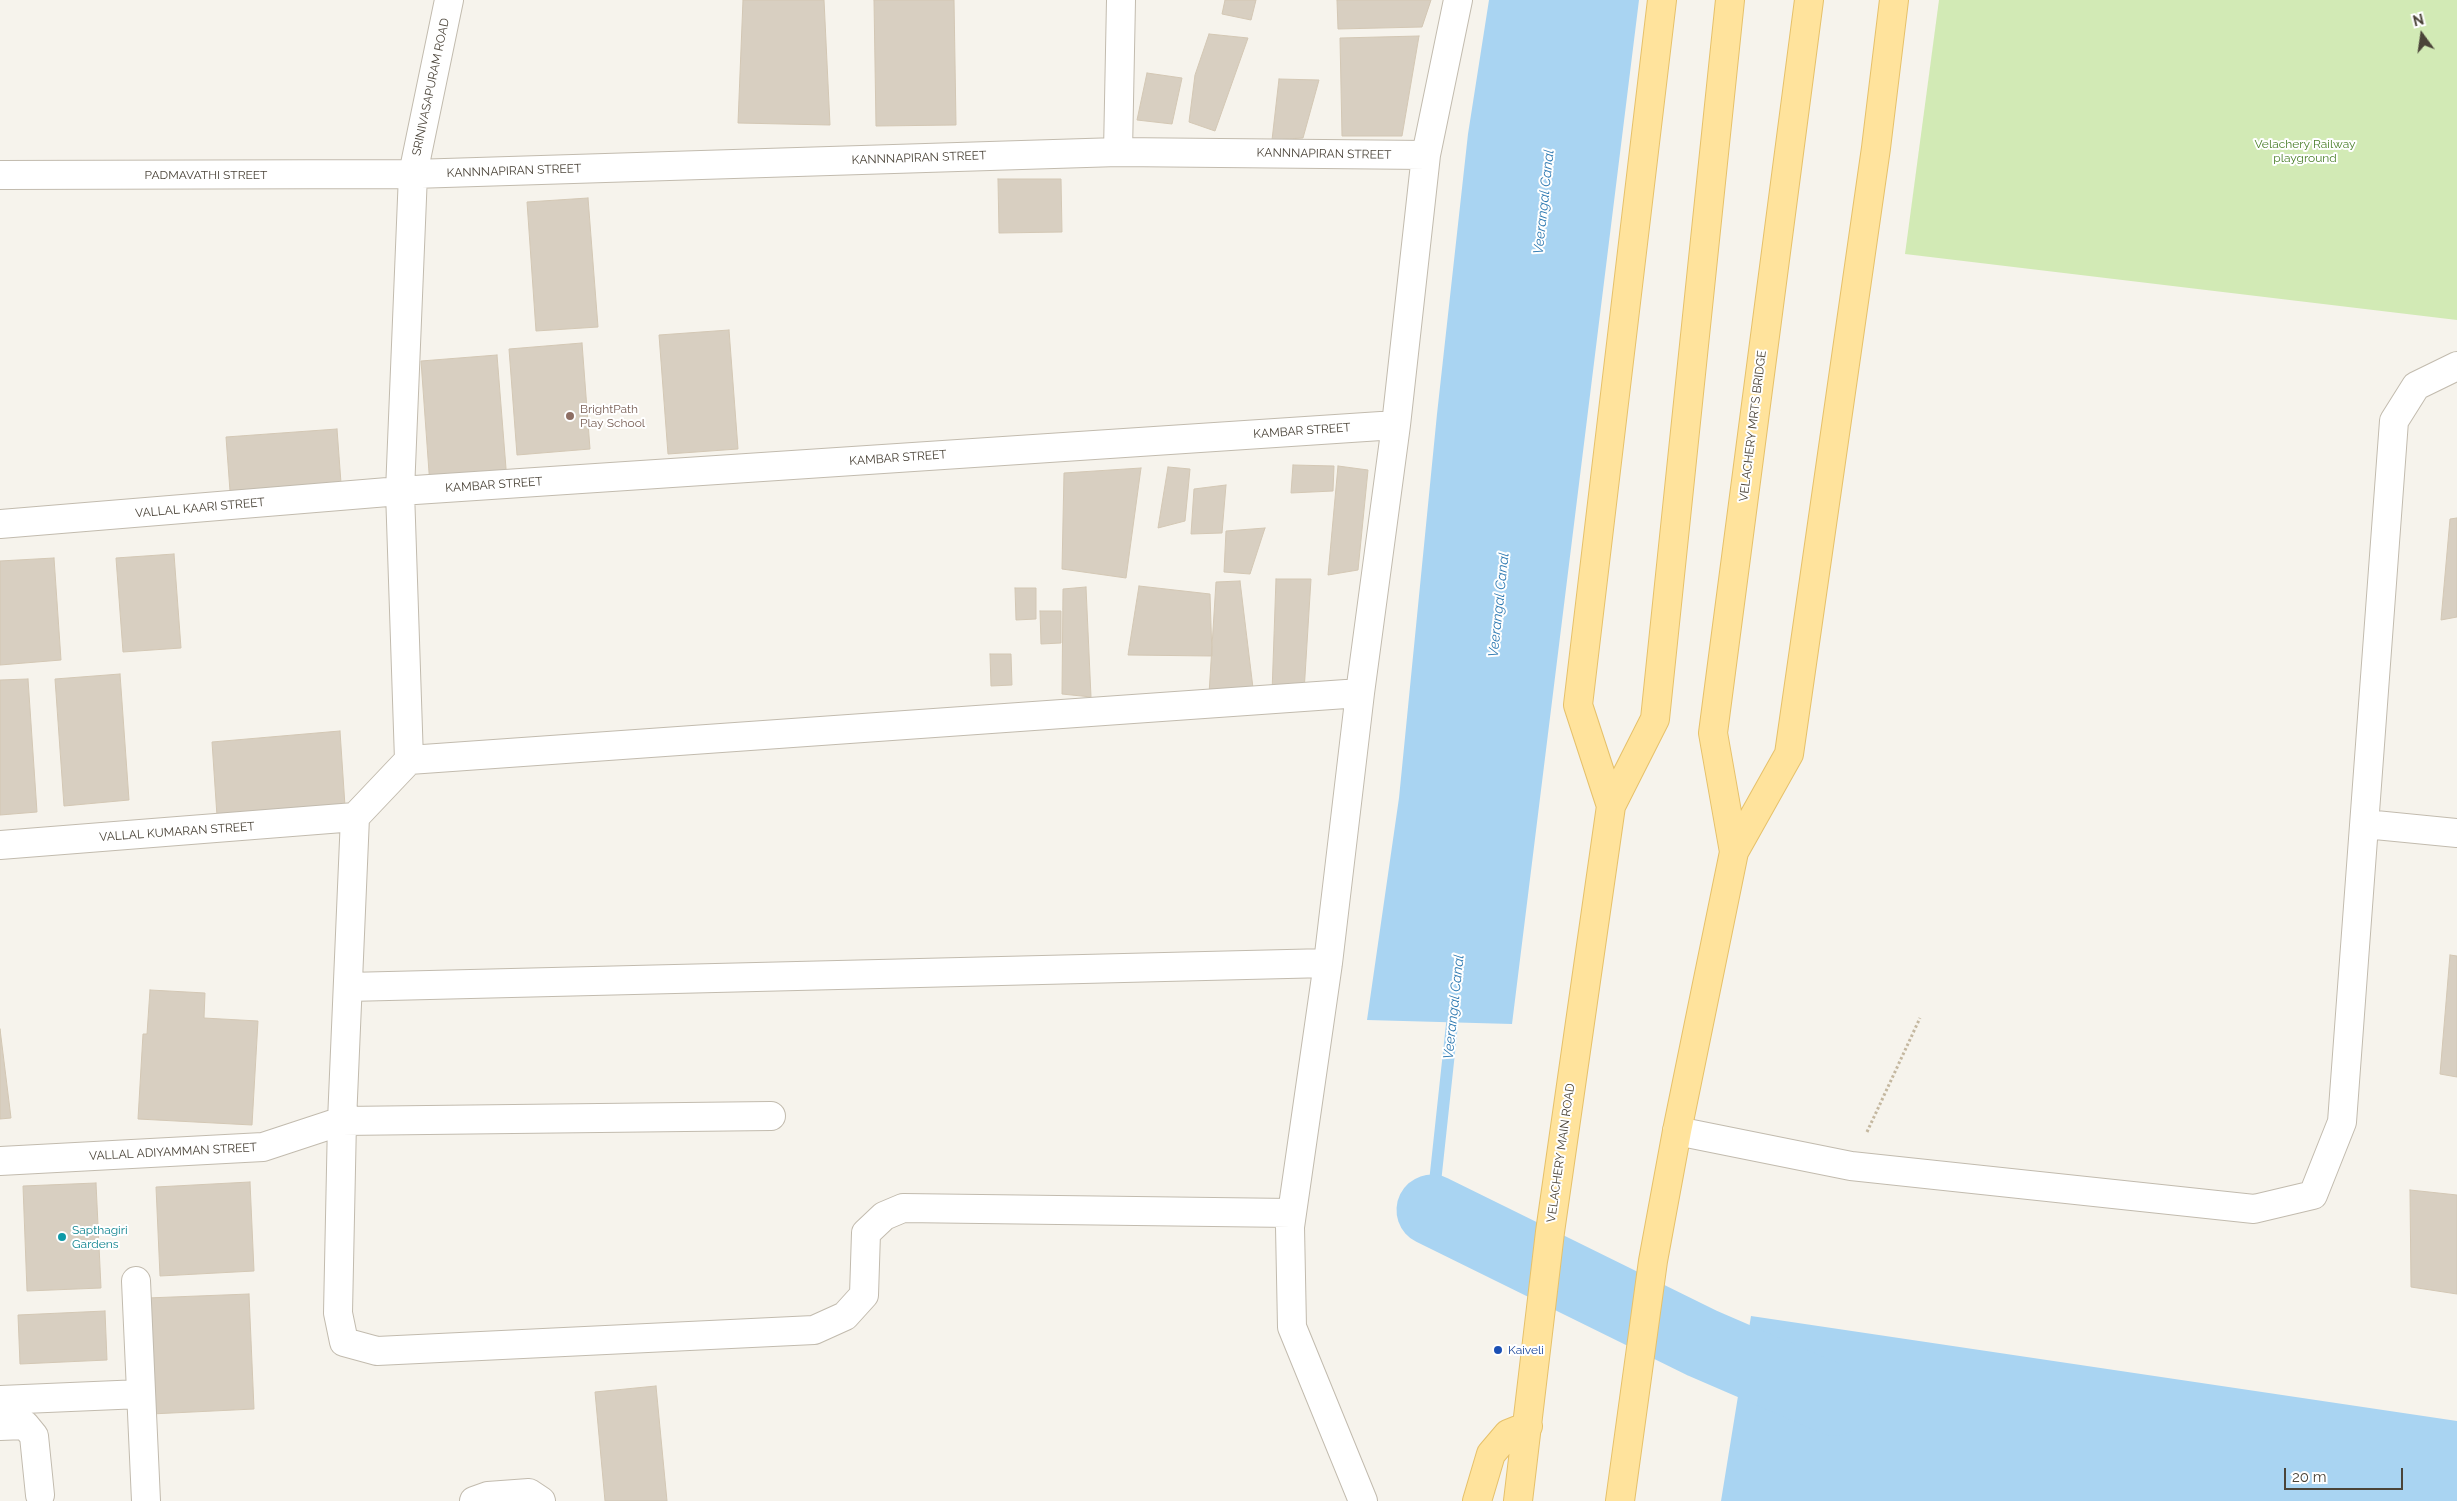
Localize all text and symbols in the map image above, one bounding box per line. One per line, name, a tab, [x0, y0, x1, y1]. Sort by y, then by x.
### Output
north arrow	[2397, 10, 2447, 60]
text: N	[2411, 11, 2425, 30]
street label: SRINIVASAPURAM ROAD	[409, 17, 453, 157]
park label: Velachery Railway playground	[2254, 137, 2356, 165]
street label: KANNNAPIRAN STREET	[1257, 146, 1391, 162]
street label: KANNNAPIRAN STREET	[851, 148, 987, 168]
water label: Veerangal Canal	[1530, 149, 1558, 255]
street label: KANNNAPIRAN STREET	[446, 161, 582, 181]
street label: PADMAVATHI STREET	[145, 168, 267, 182]
street label: VELACHERY MRTS BRIDGE	[1737, 350, 1769, 502]
place label: BrightPath Play School	[580, 402, 645, 430]
marker: BrightPath Play School	[564, 410, 576, 422]
street label: KAMBAR STREET	[1253, 420, 1351, 442]
street label: KAMBAR STREET	[849, 447, 947, 469]
street label: KAMBAR STREET	[445, 474, 543, 496]
street label: VALLAL KAARI STREET	[135, 495, 265, 521]
water label: Veerangal Canal	[1485, 552, 1513, 658]
street label: VALLAL KUMARAN STREET	[99, 819, 255, 845]
water label: Veerangal Canal	[1440, 954, 1468, 1060]
street label: VELACHERY MAIN ROAD	[1544, 1083, 1578, 1223]
street label: VALLAL ADIYAMMAN STREET	[89, 1140, 257, 1164]
place label: Sapthagiri Gardens	[72, 1223, 128, 1251]
marker: Sapthagiri Gardens	[56, 1231, 68, 1243]
place label: Kaiveli	[1508, 1343, 1544, 1357]
marker: Kaiveli	[1492, 1344, 1504, 1356]
scale bar	[2287, 1458, 2406, 1490]
text: 20 m	[2292, 1468, 2327, 1486]

